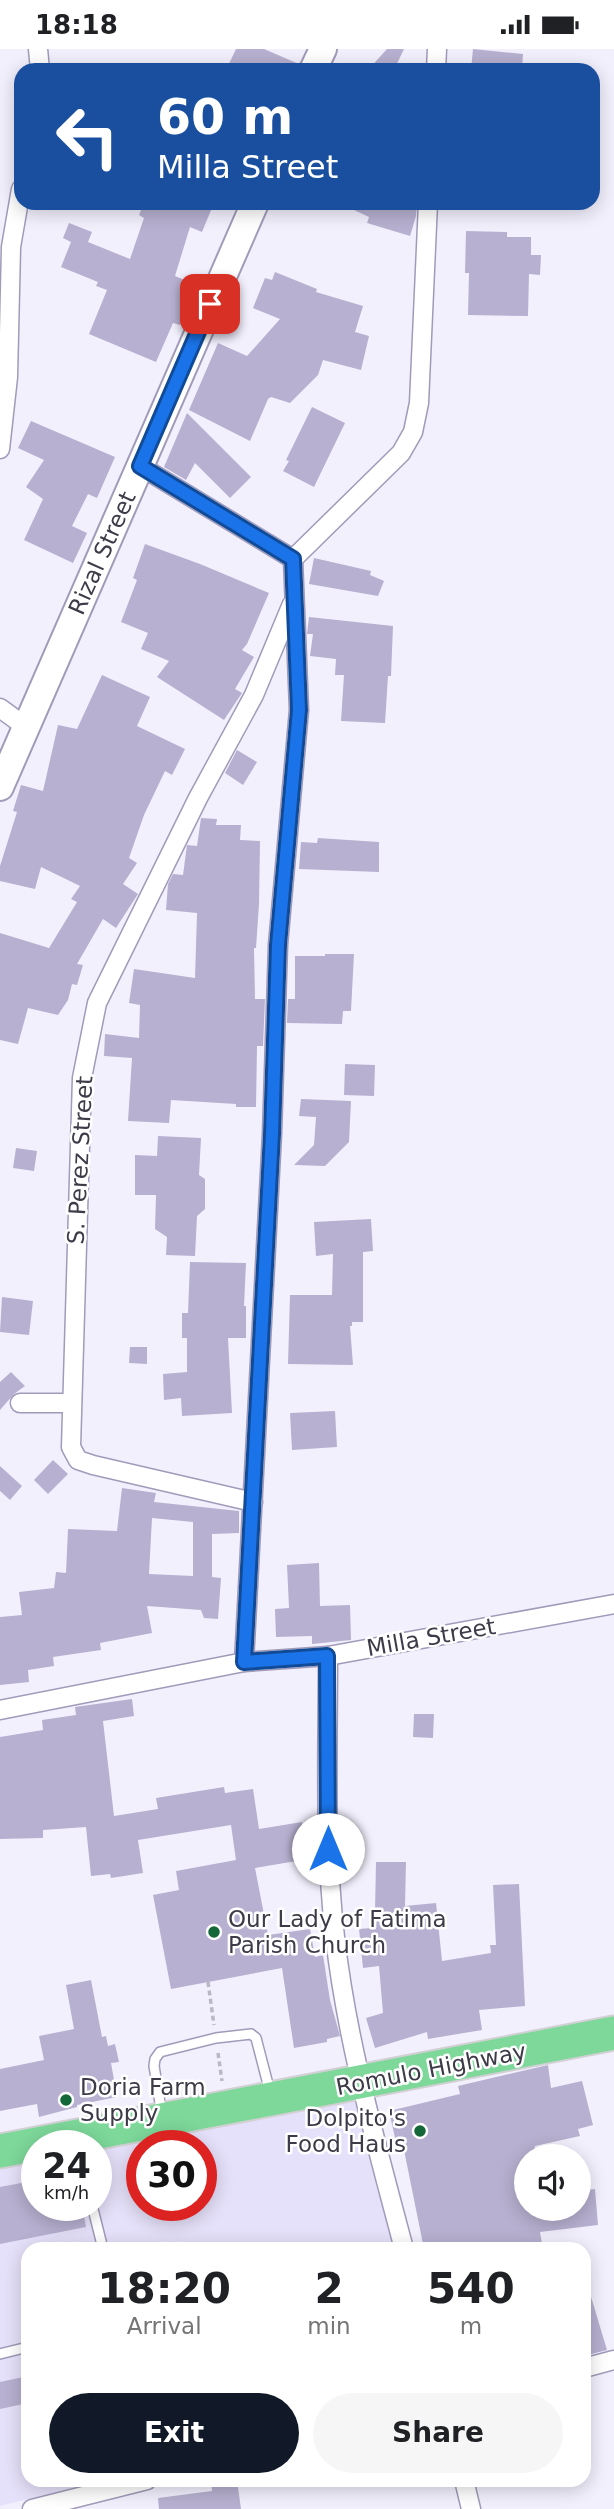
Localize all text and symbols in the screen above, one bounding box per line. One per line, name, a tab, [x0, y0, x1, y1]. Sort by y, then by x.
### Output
text: 18:18	[35, 10, 118, 40]
text: 60 m	[157, 89, 293, 146]
icon: left	[42, 91, 133, 182]
text: Milla Street	[157, 148, 338, 186]
pin	[180, 274, 240, 334]
icon: arrive	[191, 285, 229, 323]
street label: Rizal Street	[63, 487, 141, 619]
street label: S. Perez Street	[63, 1075, 97, 1245]
street label: Milla Street	[365, 1613, 497, 1661]
position arrow	[291, 1812, 365, 1886]
place label: Our Lady of Fatima Parish Church	[228, 1906, 446, 1958]
marker: Our Lady of Fatima Parish Church	[206, 1924, 222, 1940]
street label: Romulo Highway	[334, 2038, 528, 2100]
place label: Doria Farm Supply	[80, 2074, 206, 2126]
marker: Doria Farm Supply	[58, 2092, 74, 2108]
place label: Dolpito's Food Haus	[286, 2105, 406, 2157]
marker: Dolpito's Food Haus	[412, 2123, 428, 2139]
speed limit sign: 30	[126, 2130, 217, 2221]
map controls	[514, 2144, 591, 2221]
button: sound	[514, 2144, 591, 2221]
text: 24	[42, 2146, 91, 2186]
text: km/h	[44, 2182, 89, 2203]
text: 18:20	[97, 2264, 231, 2313]
text: 2	[314, 2264, 344, 2313]
text: 540	[427, 2264, 515, 2313]
text: Arrival	[127, 2313, 202, 2339]
text: min	[307, 2313, 351, 2339]
text: m	[460, 2313, 482, 2339]
button: Exit	[49, 2393, 299, 2473]
button: Share	[313, 2393, 563, 2473]

